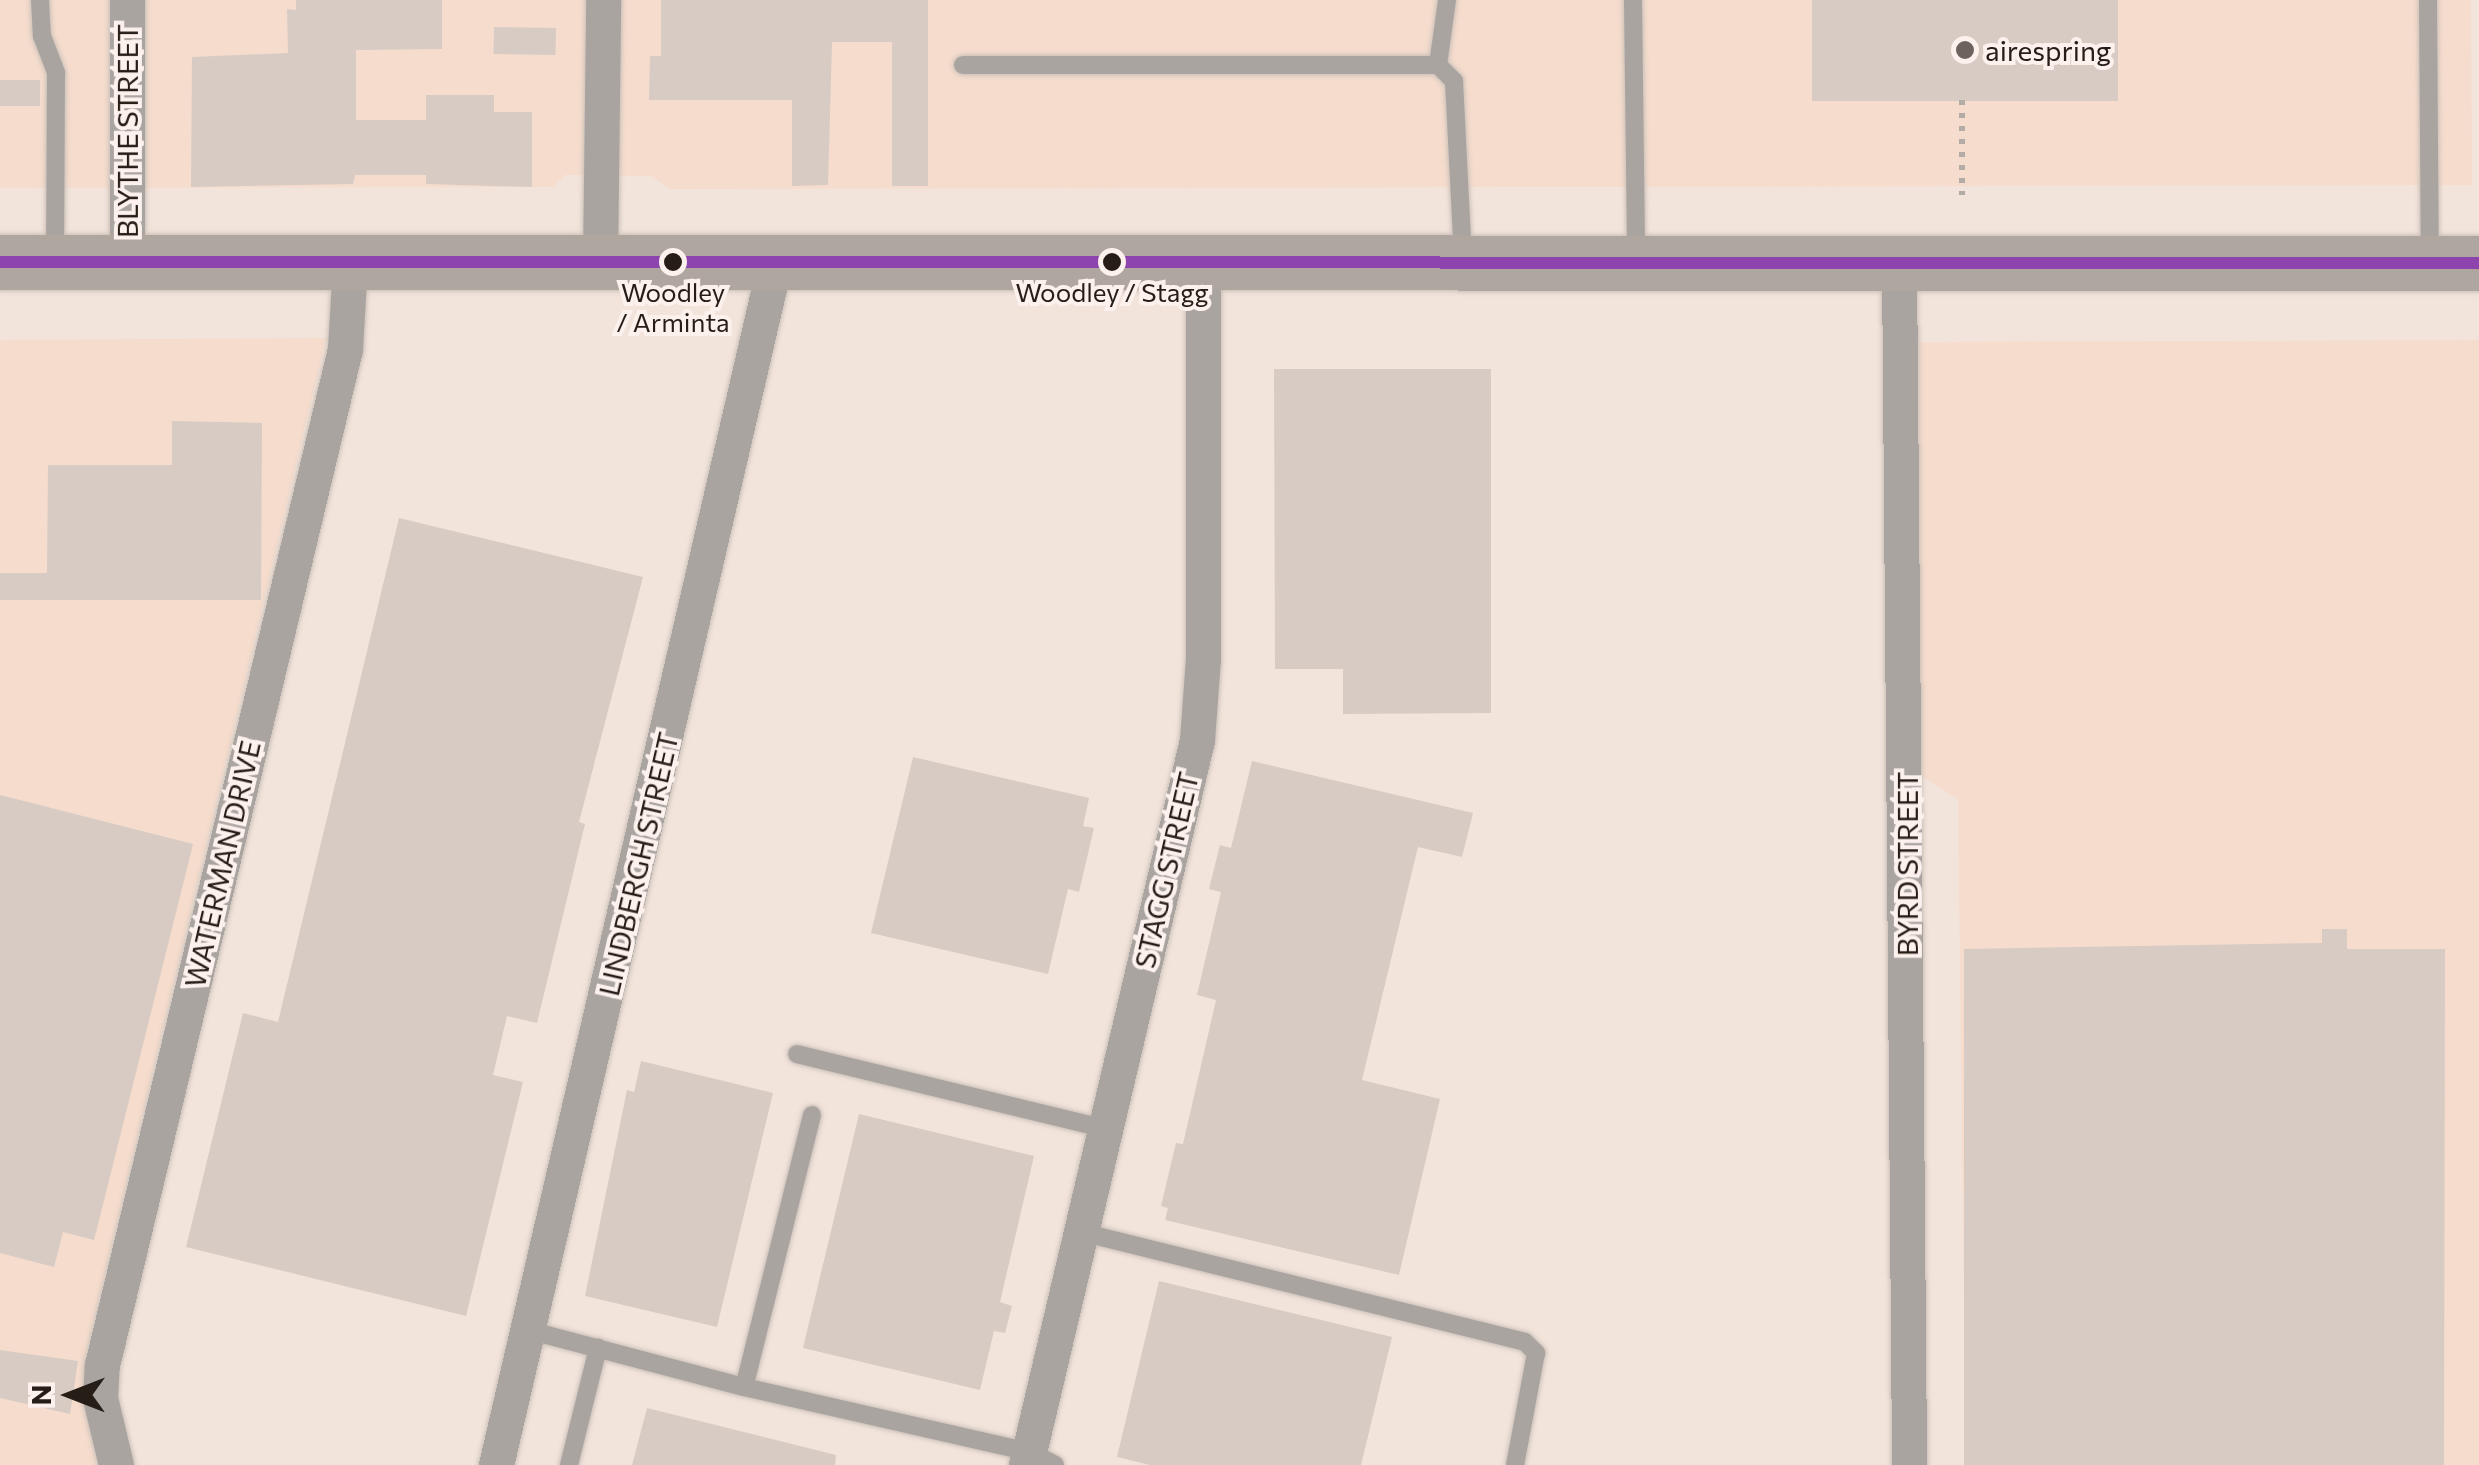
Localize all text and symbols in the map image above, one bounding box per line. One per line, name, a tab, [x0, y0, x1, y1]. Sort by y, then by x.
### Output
street label: BLYTHE STREET	[110, 24, 144, 238]
place label: airespring	[1985, 33, 2111, 67]
marker: airespring	[1954, 39, 1976, 61]
marker: Woodley / Arminta	[663, 252, 683, 272]
marker: Woodley / Stagg	[1102, 252, 1122, 272]
place label: Woodley / Arminta	[616, 276, 730, 338]
place label: Woodley / Stagg	[1015, 276, 1209, 308]
street label: LINDBERGH STREET	[591, 729, 685, 999]
street label: WATERMAN DRIVE	[177, 737, 267, 991]
street label: STAGG STREET	[1127, 769, 1205, 971]
street label: BYRD STREET	[1890, 772, 1924, 956]
north arrow	[20, 1345, 120, 1445]
text: N	[23, 1385, 57, 1406]

